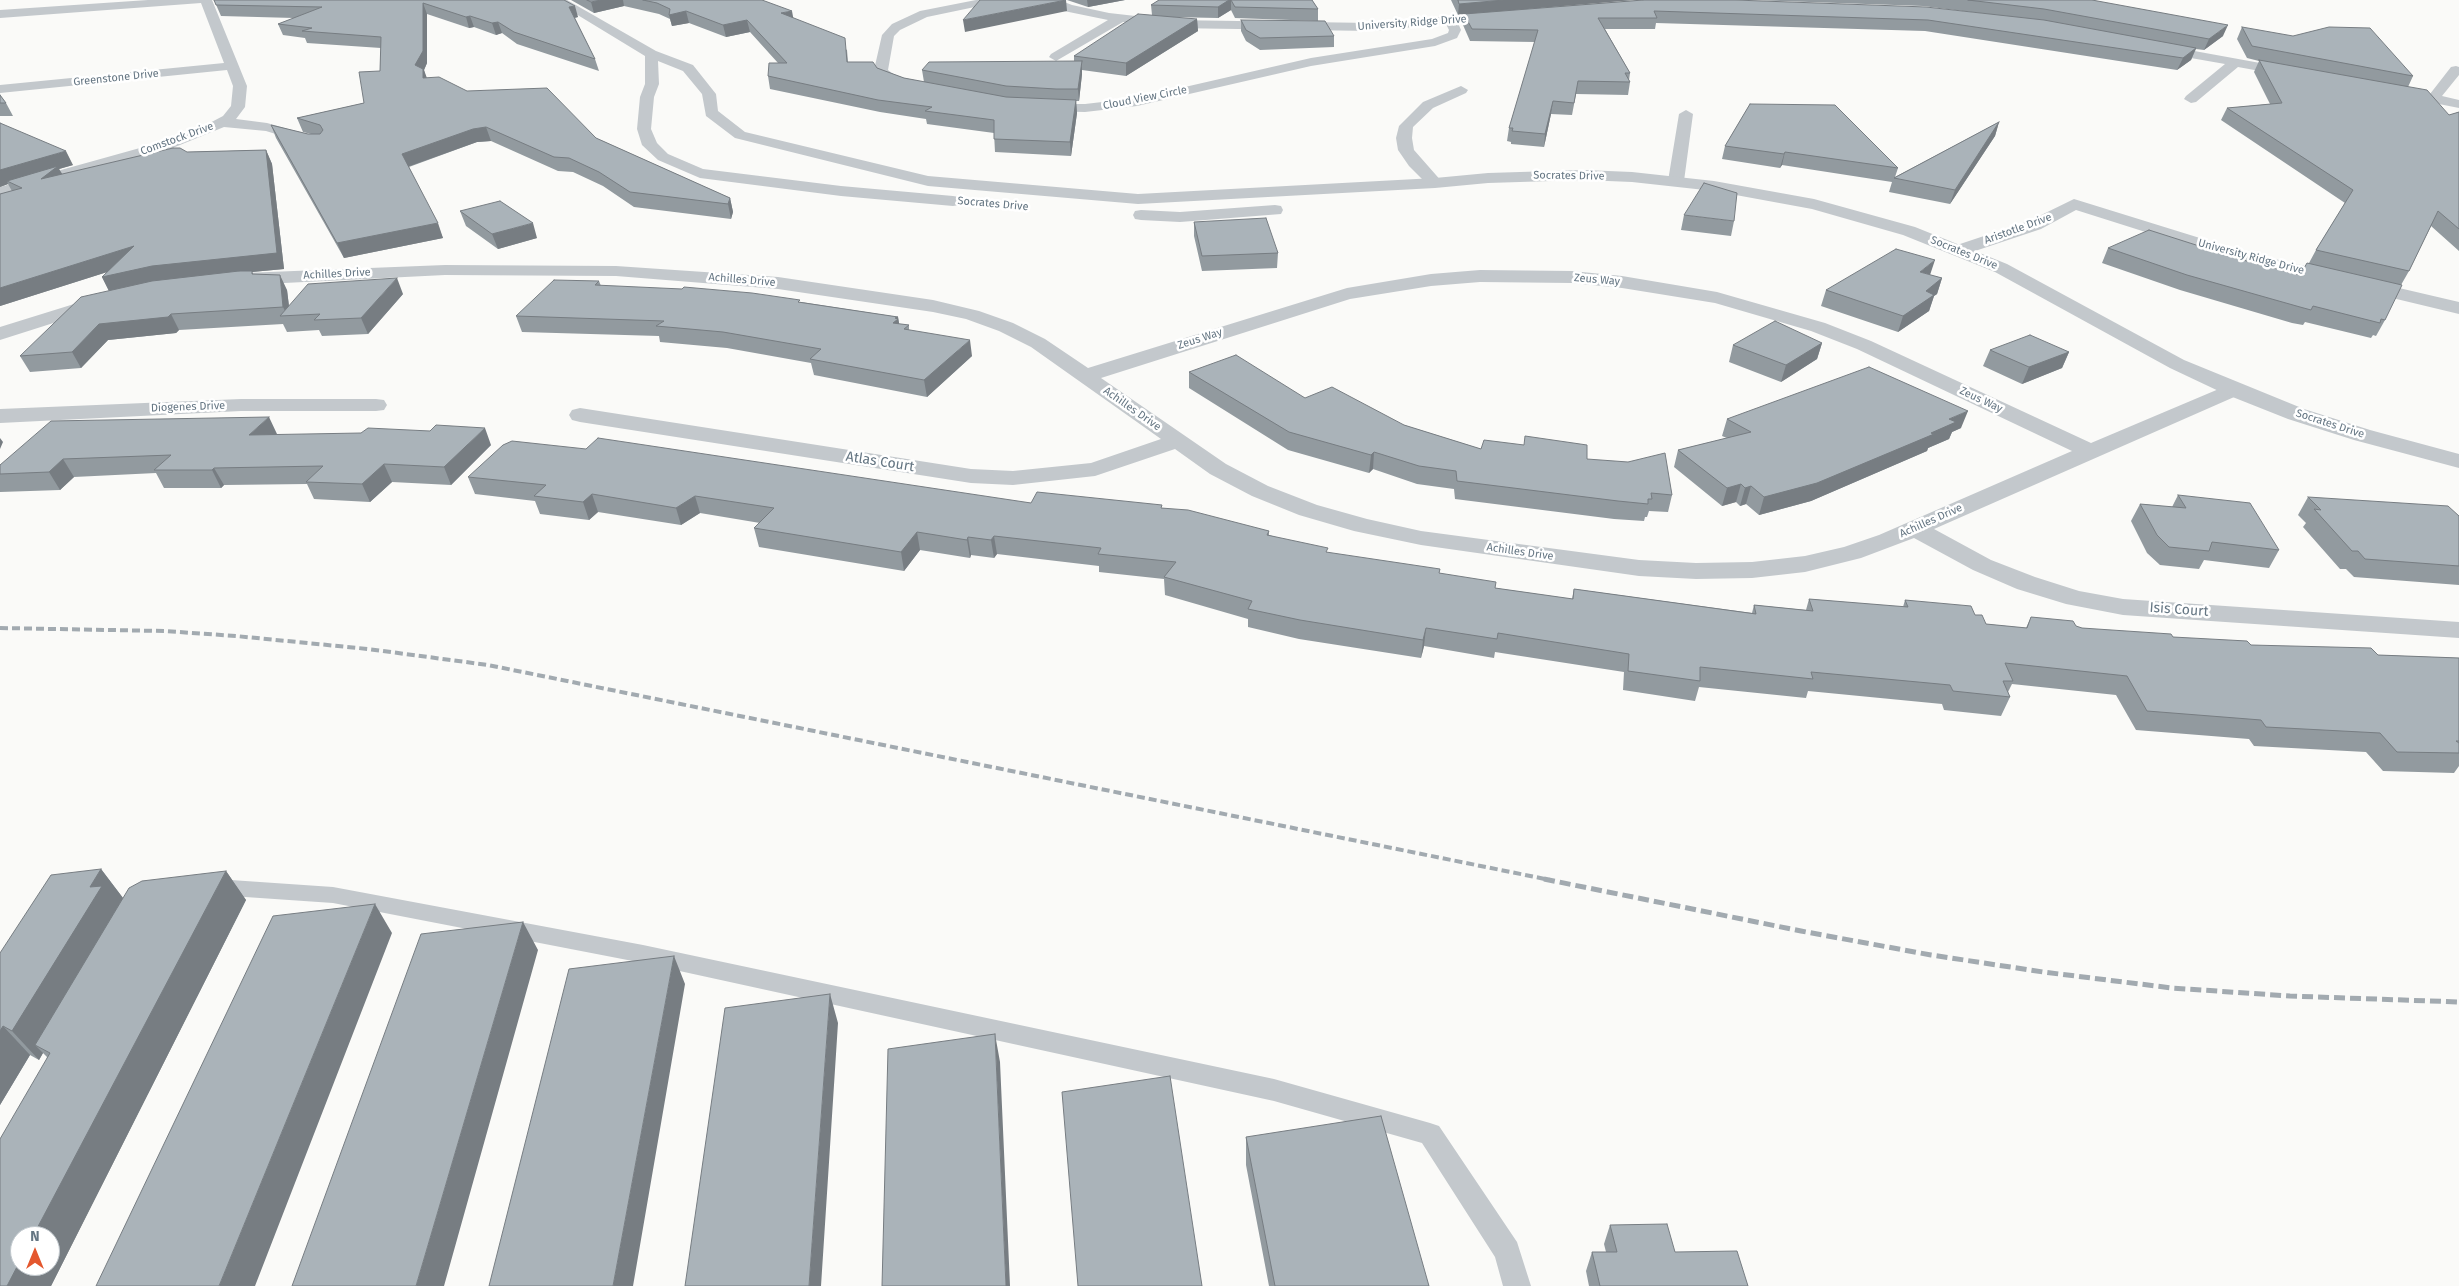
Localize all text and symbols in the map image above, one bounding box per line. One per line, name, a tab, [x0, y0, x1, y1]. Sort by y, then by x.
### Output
street label: University Ridge Drive	[1357, 13, 1467, 33]
street label: Greenstone Drive	[73, 67, 159, 89]
street label: Cloud View Circle	[1102, 83, 1188, 113]
street label: Comstock Drive	[139, 120, 215, 158]
street label: Socrates Drive	[1533, 169, 1605, 183]
street label: Socrates Drive	[957, 194, 1029, 214]
street label: Aristotle Drive	[1983, 211, 2053, 247]
street label: Socrates Drive	[1929, 234, 1999, 272]
street label: University Ridge Drive	[2196, 236, 2306, 278]
street label: Achilles Drive	[303, 266, 371, 282]
street label: Achilles Drive	[708, 270, 776, 290]
street label: Zeus Way	[1574, 271, 1620, 289]
street label: Zeus Way	[1176, 326, 1224, 352]
street label: Achilles Drive	[1101, 384, 1163, 434]
street label: Zeus Way	[1957, 384, 2005, 416]
street label: Diogenes Drive	[151, 399, 225, 415]
street label: Socrates Drive	[2294, 407, 2366, 441]
street label: Atlas Court	[845, 448, 915, 476]
street label: Achilles Drive	[1898, 501, 1964, 541]
street label: Achilles Drive	[1486, 541, 1554, 563]
street label: Isis Court	[2149, 600, 2209, 620]
north arrow	[10, 1226, 60, 1276]
text: N	[30, 1228, 40, 1245]

